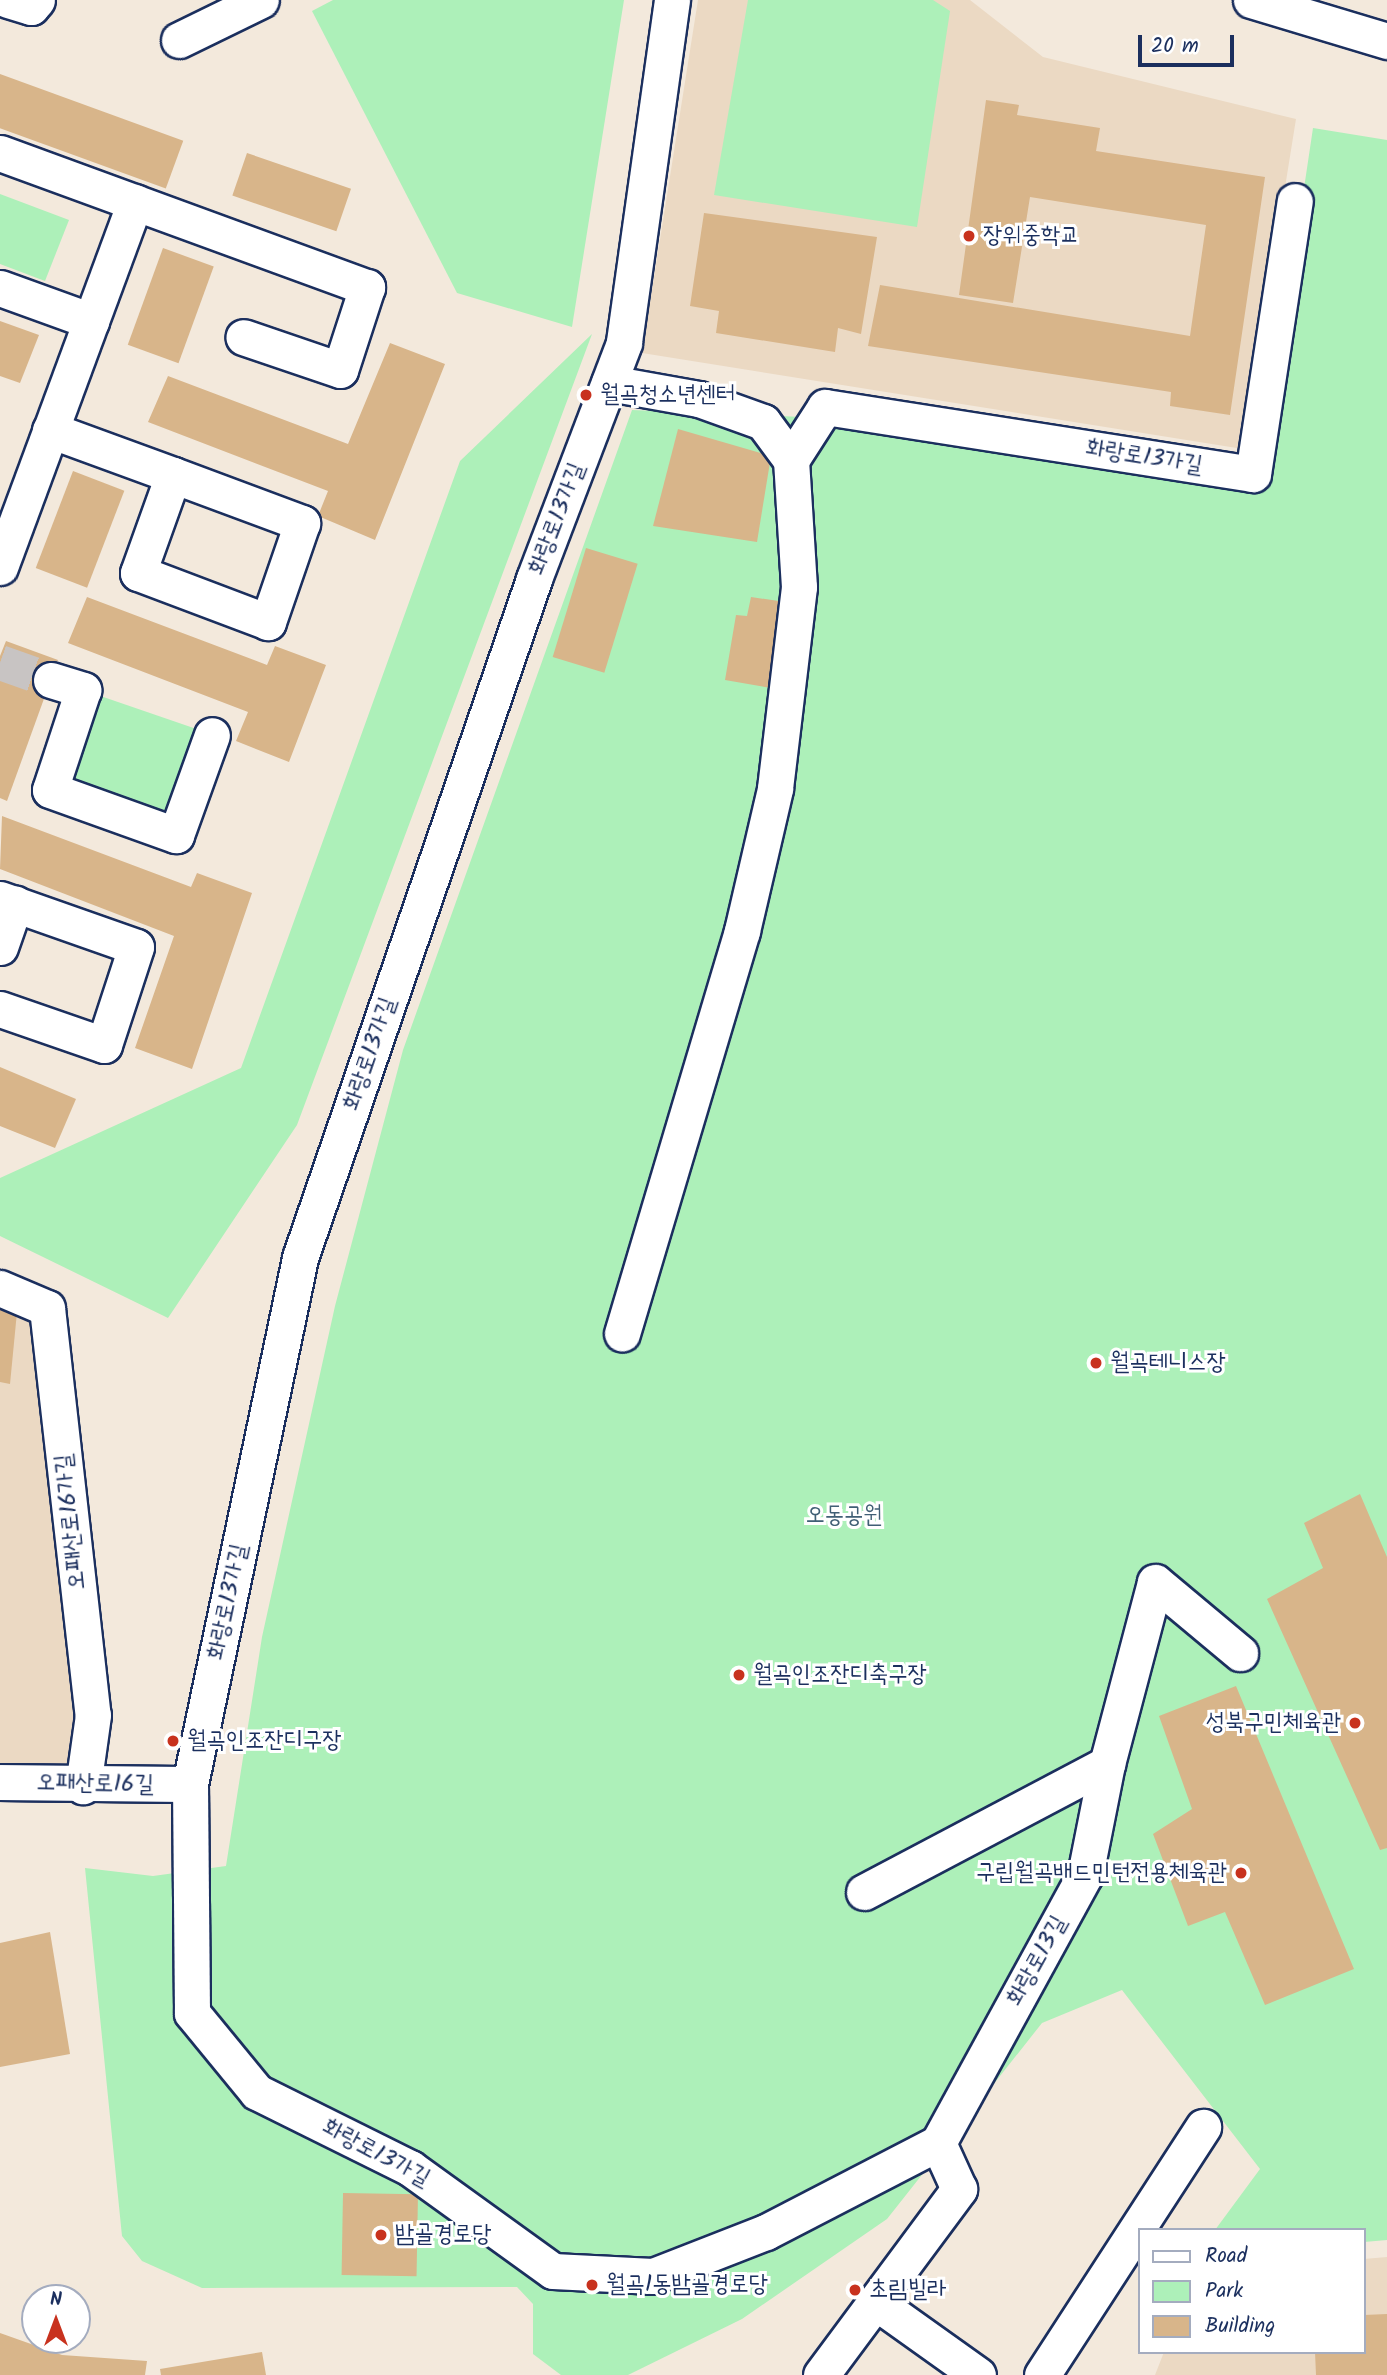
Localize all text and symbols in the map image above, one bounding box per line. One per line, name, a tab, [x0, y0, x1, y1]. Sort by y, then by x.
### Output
scale bar	[1142, 21, 1238, 65]
text: 20 m	[1151, 30, 1199, 63]
place label: 장위중학교	[983, 222, 1080, 250]
marker: 장위중학교	[961, 228, 977, 244]
place label: 월곡청소년센터	[600, 381, 735, 409]
marker: 월곡청소년센터	[578, 387, 594, 403]
street label: 화랑로13가길	[1084, 434, 1204, 480]
street label: 화랑로13가길	[522, 459, 592, 579]
street label: 화랑로13가길	[337, 994, 403, 1114]
place label: 월곡테니스장	[1110, 1349, 1226, 1377]
marker: 월곡테니스장	[1088, 1355, 1104, 1371]
street label: 오패산로16가길	[50, 1452, 92, 1592]
park label: 오동공원	[805, 1502, 883, 1530]
street label: 화랑로13가길	[202, 1541, 254, 1663]
place label: 월곡인조잔디축구장	[753, 1661, 927, 1689]
marker: 월곡인조잔디축구장	[731, 1667, 747, 1683]
place label: 성북구민체육관	[1206, 1709, 1341, 1737]
marker: 성북구민체육관	[1347, 1715, 1363, 1731]
place label: 월곡인조잔디구장	[187, 1727, 342, 1755]
marker: 월곡인조잔디구장	[165, 1733, 181, 1749]
street label: 오패산로16길	[36, 1769, 154, 1799]
place label: 구립월곡배드민턴전용체육관	[976, 1859, 1227, 1887]
marker: 구립월곡배드민턴전용체육관	[1233, 1865, 1249, 1881]
street label: 화랑로13길	[1001, 1911, 1073, 2011]
street label: 화랑로13가길	[317, 2113, 435, 2193]
place label: 밤골경로당	[395, 2221, 492, 2249]
marker: 밤골경로당	[373, 2227, 389, 2243]
legend	[1138, 2228, 1366, 2354]
text: Road	[1205, 2240, 1247, 2273]
place label: 월곡1동밤골경로당	[606, 2271, 768, 2299]
text: Park	[1205, 2275, 1243, 2308]
place label: 초림빌라	[869, 2276, 946, 2304]
marker: 월곡1동밤골경로당	[584, 2277, 600, 2293]
marker: 초림빌라	[847, 2282, 863, 2298]
north arrow	[21, 2284, 91, 2354]
text: N	[50, 2285, 62, 2315]
text: Building	[1205, 2310, 1275, 2343]

